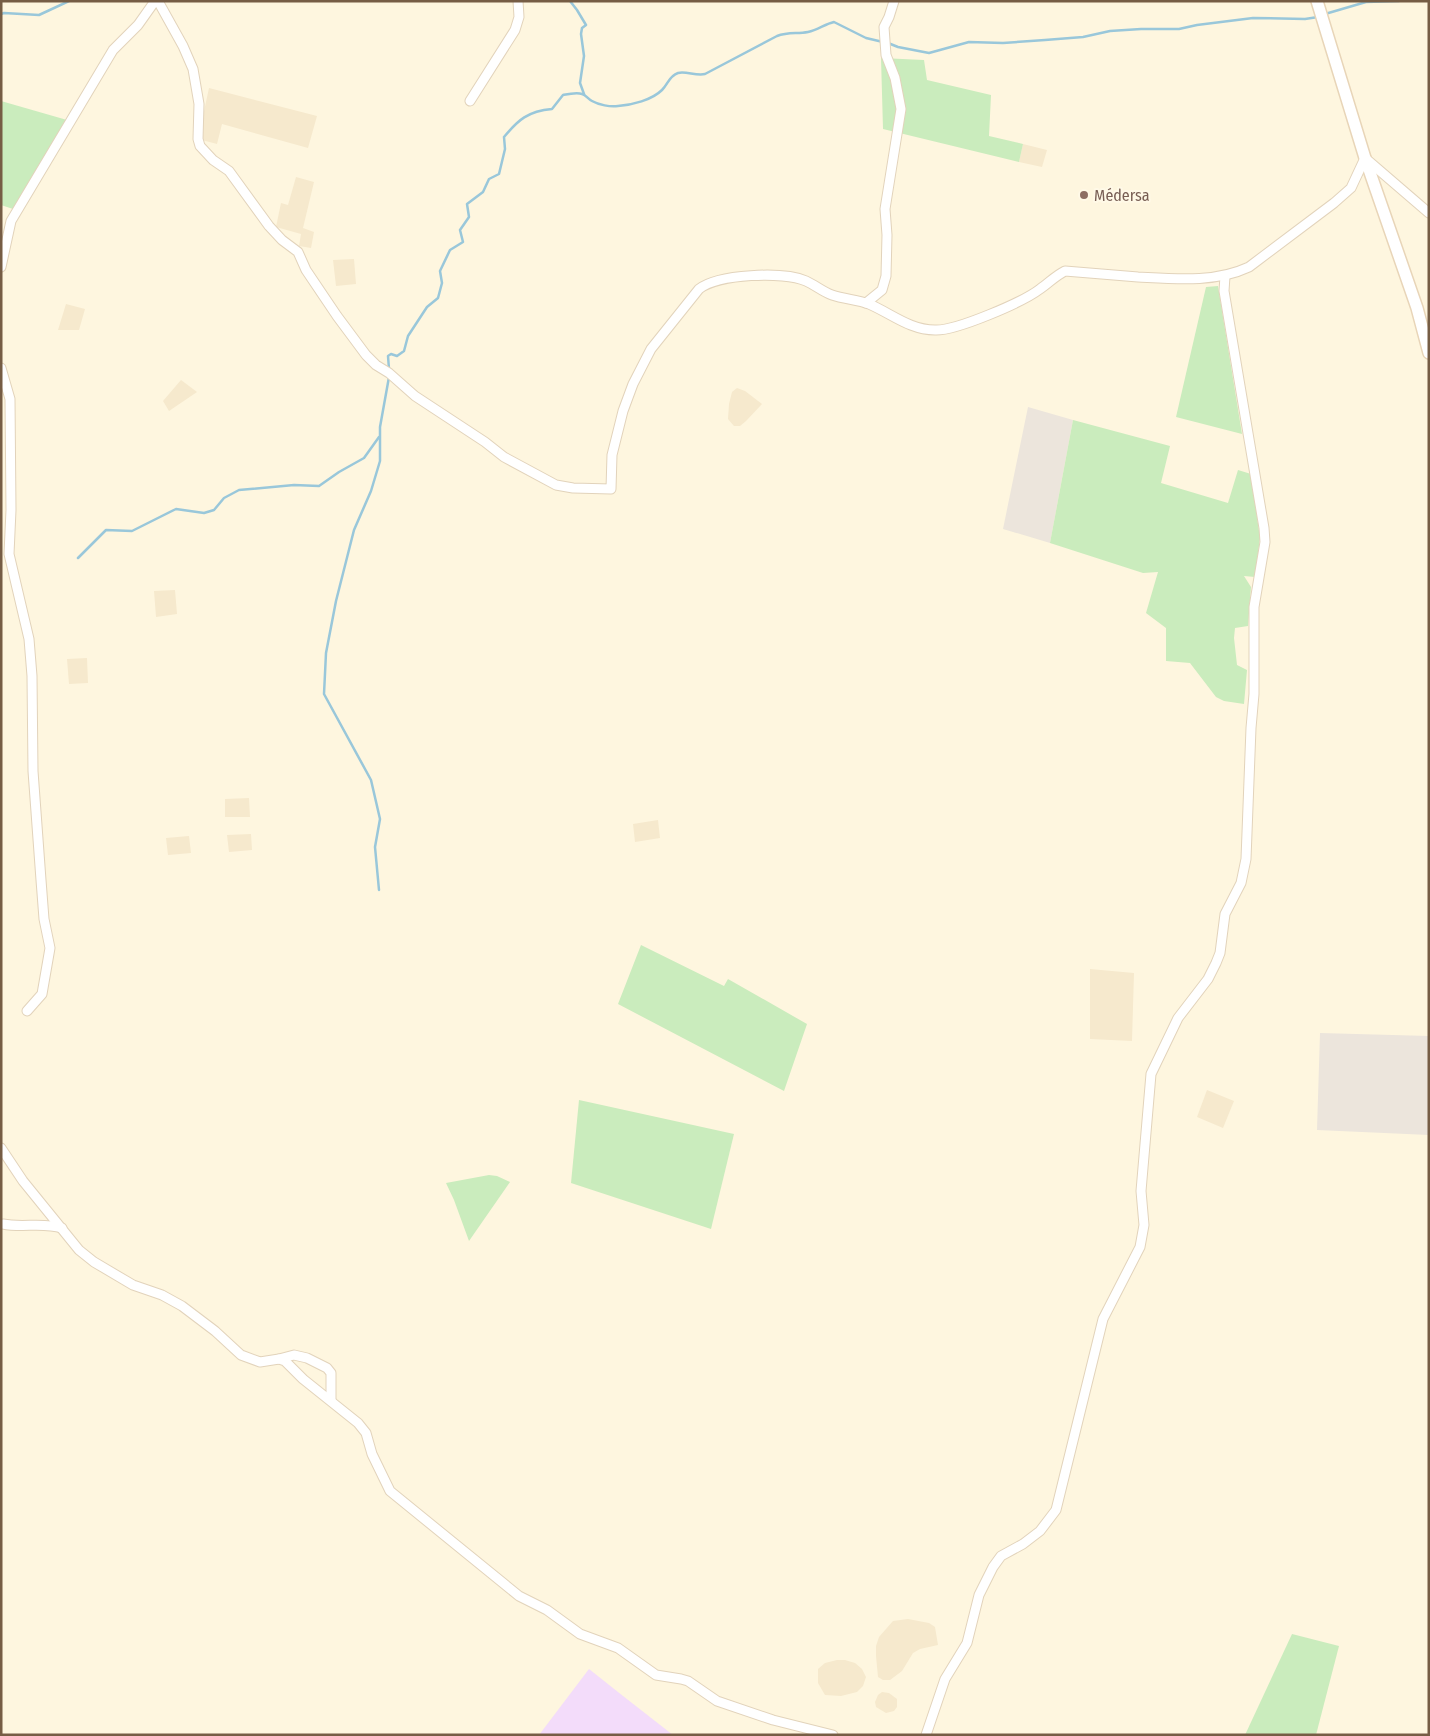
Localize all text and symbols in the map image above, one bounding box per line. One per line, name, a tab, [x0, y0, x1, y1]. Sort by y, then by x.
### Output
place label: Médersa	[1094, 186, 1150, 205]
marker: Médersa	[1078, 189, 1090, 201]

